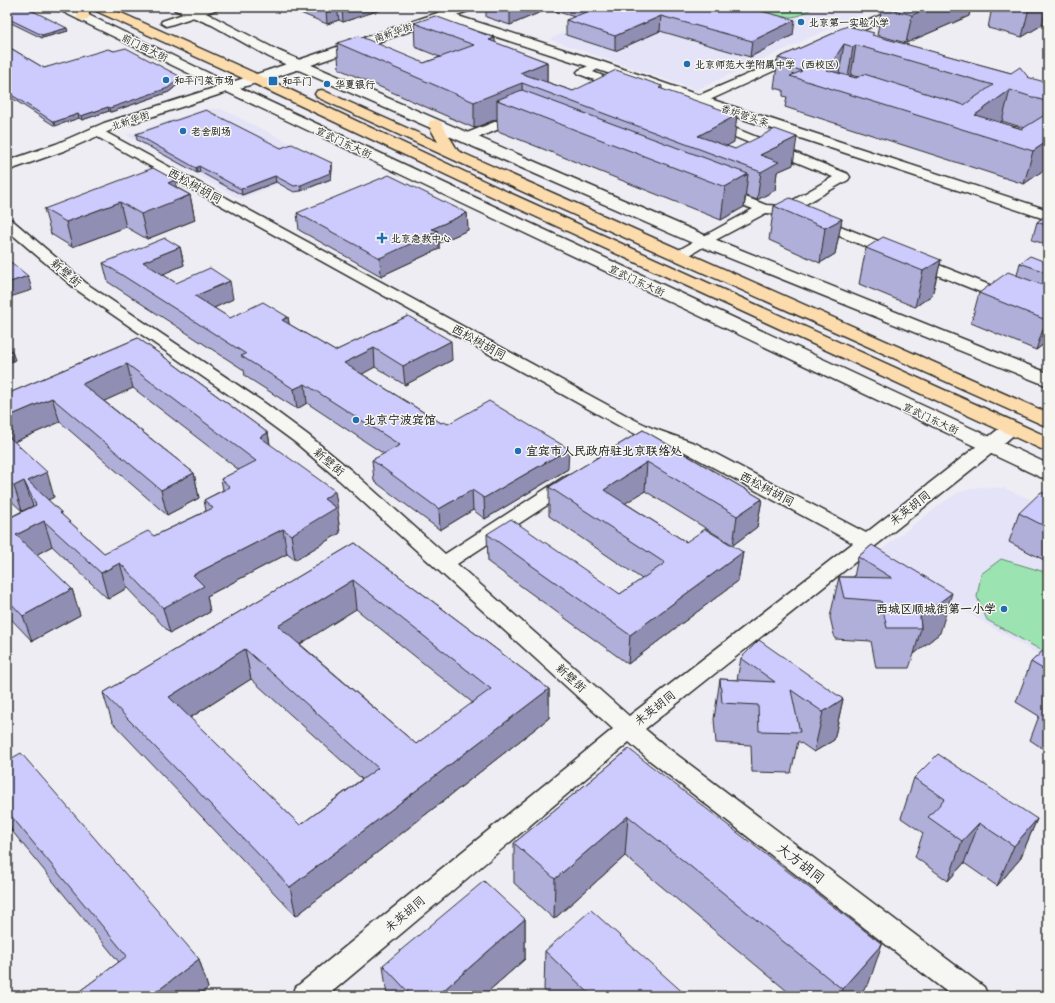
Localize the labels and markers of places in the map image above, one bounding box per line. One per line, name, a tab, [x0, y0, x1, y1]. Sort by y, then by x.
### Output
place label: 北京第一实验小学	[809, 14, 889, 29]
marker: 北京第一实验小学	[796, 17, 806, 27]
place label: 北京师范大学附属中学（西校区）	[695, 56, 845, 71]
marker: 北京师范大学附属中学（西校区）	[682, 59, 692, 69]
place label: 和平门菜市场	[174, 72, 234, 87]
place label: 和平门	[282, 73, 312, 88]
marker: 和平门菜市场	[161, 75, 171, 85]
marker: 和平门	[267, 75, 279, 87]
place label: 华夏银行	[335, 76, 375, 91]
marker: 华夏银行	[322, 79, 332, 89]
place label: 老舍剧场	[191, 123, 231, 138]
marker: 老舍剧场	[178, 126, 188, 136]
place label: 北京急救中心	[391, 230, 451, 245]
marker: 北京急救中心	[376, 232, 388, 244]
place label: 北京宁波宾馆	[364, 410, 436, 428]
marker: 北京宁波宾馆	[351, 415, 361, 425]
place label: 宜宾市人民政府驻北京联络处	[526, 441, 682, 459]
marker: 宜宾市人民政府驻北京联络处	[513, 446, 523, 456]
place label: 西城区顺城街第一小学	[876, 599, 996, 617]
marker: 西城区顺城街第一小学	[999, 604, 1009, 614]

